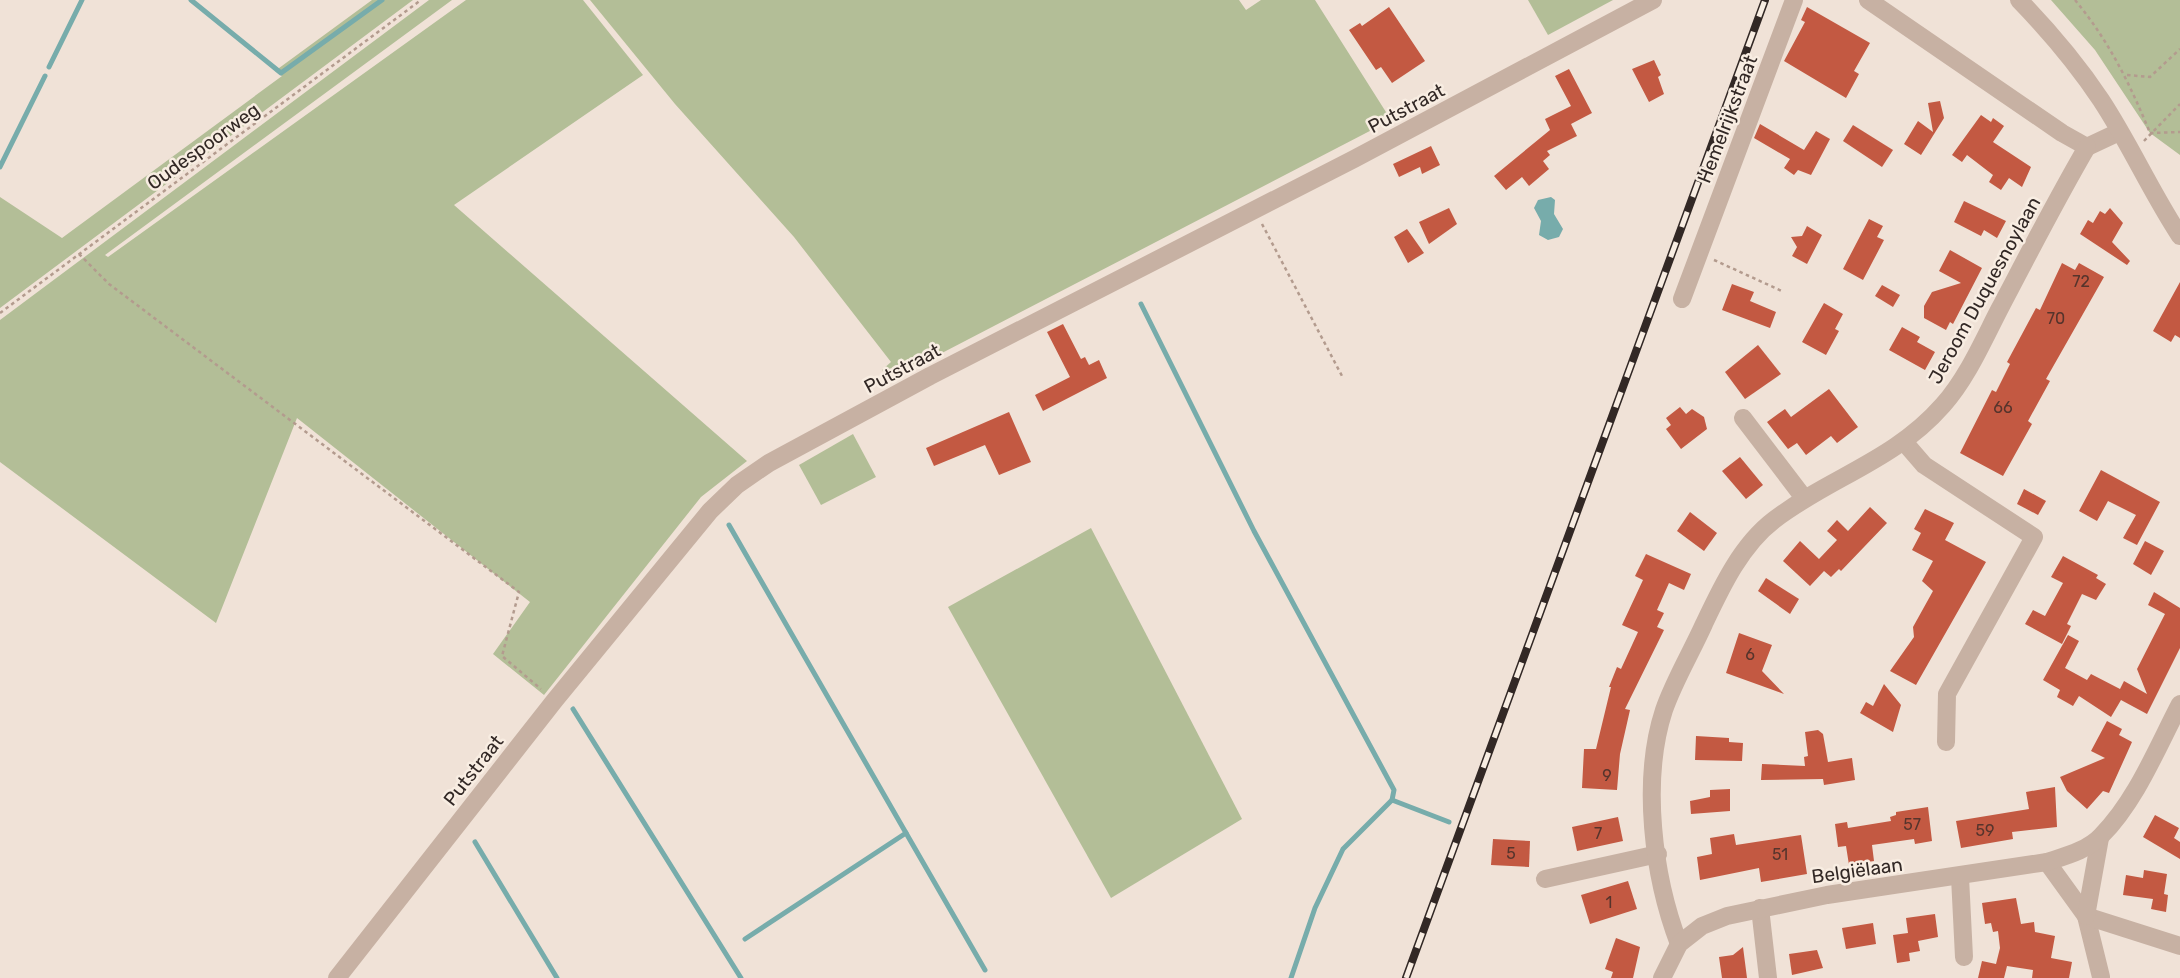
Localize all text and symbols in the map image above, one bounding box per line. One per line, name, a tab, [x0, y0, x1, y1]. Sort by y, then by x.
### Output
street label: Hemelrijkstraat	[1693, 51, 1763, 186]
street label: Putstraat	[1364, 78, 1449, 138]
street label: Oudespoorweg	[143, 98, 264, 195]
street label: Jeroom Duquesnoylaan	[1923, 193, 2045, 388]
house number: 72	[2072, 272, 2090, 291]
house number: 70	[2047, 309, 2065, 328]
street label: Putstraat	[860, 338, 945, 398]
house number: 66	[1993, 398, 2013, 417]
house number: 6	[1745, 645, 1755, 664]
street label: Putstraat	[439, 730, 509, 810]
house number: 9	[1602, 766, 1612, 785]
house number: 57	[1903, 815, 1921, 834]
house number: 59	[1976, 821, 1995, 840]
house number: 7	[1594, 824, 1602, 843]
house number: 5	[1506, 844, 1516, 863]
house number: 51	[1772, 845, 1788, 864]
street label: Belgiëlaan	[1810, 853, 1904, 888]
house number: 1	[1606, 893, 1612, 912]

